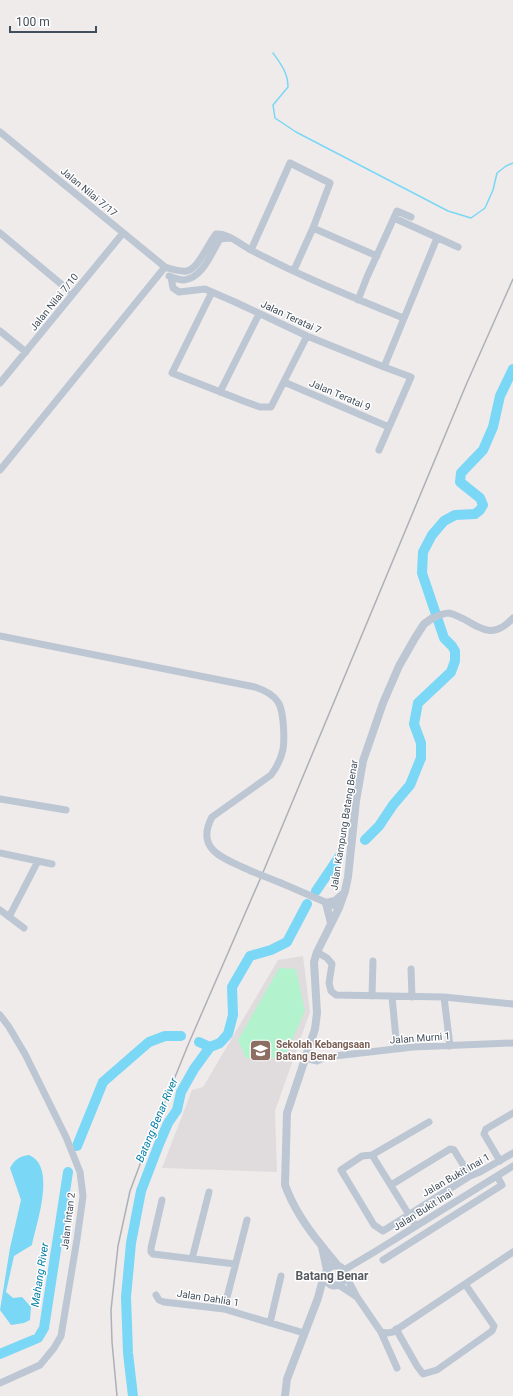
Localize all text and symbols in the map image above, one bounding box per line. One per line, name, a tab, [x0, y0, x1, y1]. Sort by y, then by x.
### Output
scale bar	[10, 8, 96, 34]
text: 100 m	[16, 15, 50, 29]
street label: Jalan Nilai 7/17	[59, 165, 120, 219]
street label: Jalan Nilai 7/10	[28, 271, 81, 333]
street label: Jalan Teratai 7	[259, 298, 323, 336]
street label: Jalan Teratai 9	[308, 377, 372, 413]
street label: Jalan Kampung Batang Benar	[328, 758, 360, 891]
street label: Jalan Murni 1	[389, 1030, 451, 1046]
school or university icon: Sekolah Kebangsaan Batang Benar	[248, 1037, 274, 1063]
place label: Sekolah Kebangsaan Batang Benar	[276, 1039, 370, 1062]
water label: Batang Benar River	[133, 1076, 181, 1164]
street label: Jalan Bukit Inai 1	[420, 1151, 492, 1199]
street label: Jalan Bukit Inai	[391, 1187, 455, 1233]
street label: Jalan Intan 2	[59, 1191, 77, 1250]
water label: Mahang River	[29, 1242, 52, 1308]
district label: Batang Benar	[296, 1269, 369, 1283]
street label: Jalan Dahlia 1	[176, 1288, 240, 1308]

